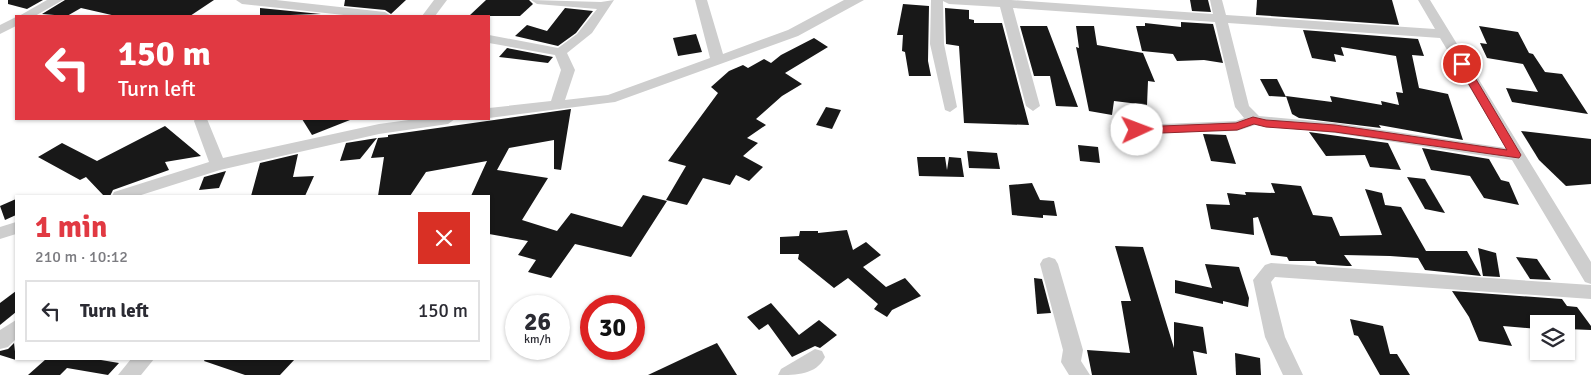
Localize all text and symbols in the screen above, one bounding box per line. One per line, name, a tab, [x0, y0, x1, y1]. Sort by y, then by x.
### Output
text: 150 m	[118, 32, 211, 75]
icon: left	[35, 35, 100, 100]
pin	[1441, 43, 1483, 85]
icon: arrive	[1448, 50, 1476, 78]
text: Turn left	[118, 75, 196, 102]
position arrow	[1110, 103, 1162, 155]
text: 1 min	[35, 209, 107, 246]
button: close	[418, 212, 470, 264]
text: 210 m · 10:12	[35, 247, 128, 267]
speed limit sign: 30	[580, 295, 645, 360]
icon: left	[37, 297, 65, 325]
text: Turn left	[80, 299, 149, 323]
text: 150 m	[418, 299, 468, 323]
text: 26	[524, 306, 551, 337]
map controls	[1530, 315, 1575, 360]
button: layers	[1530, 315, 1575, 360]
text: km/h	[524, 332, 551, 347]

